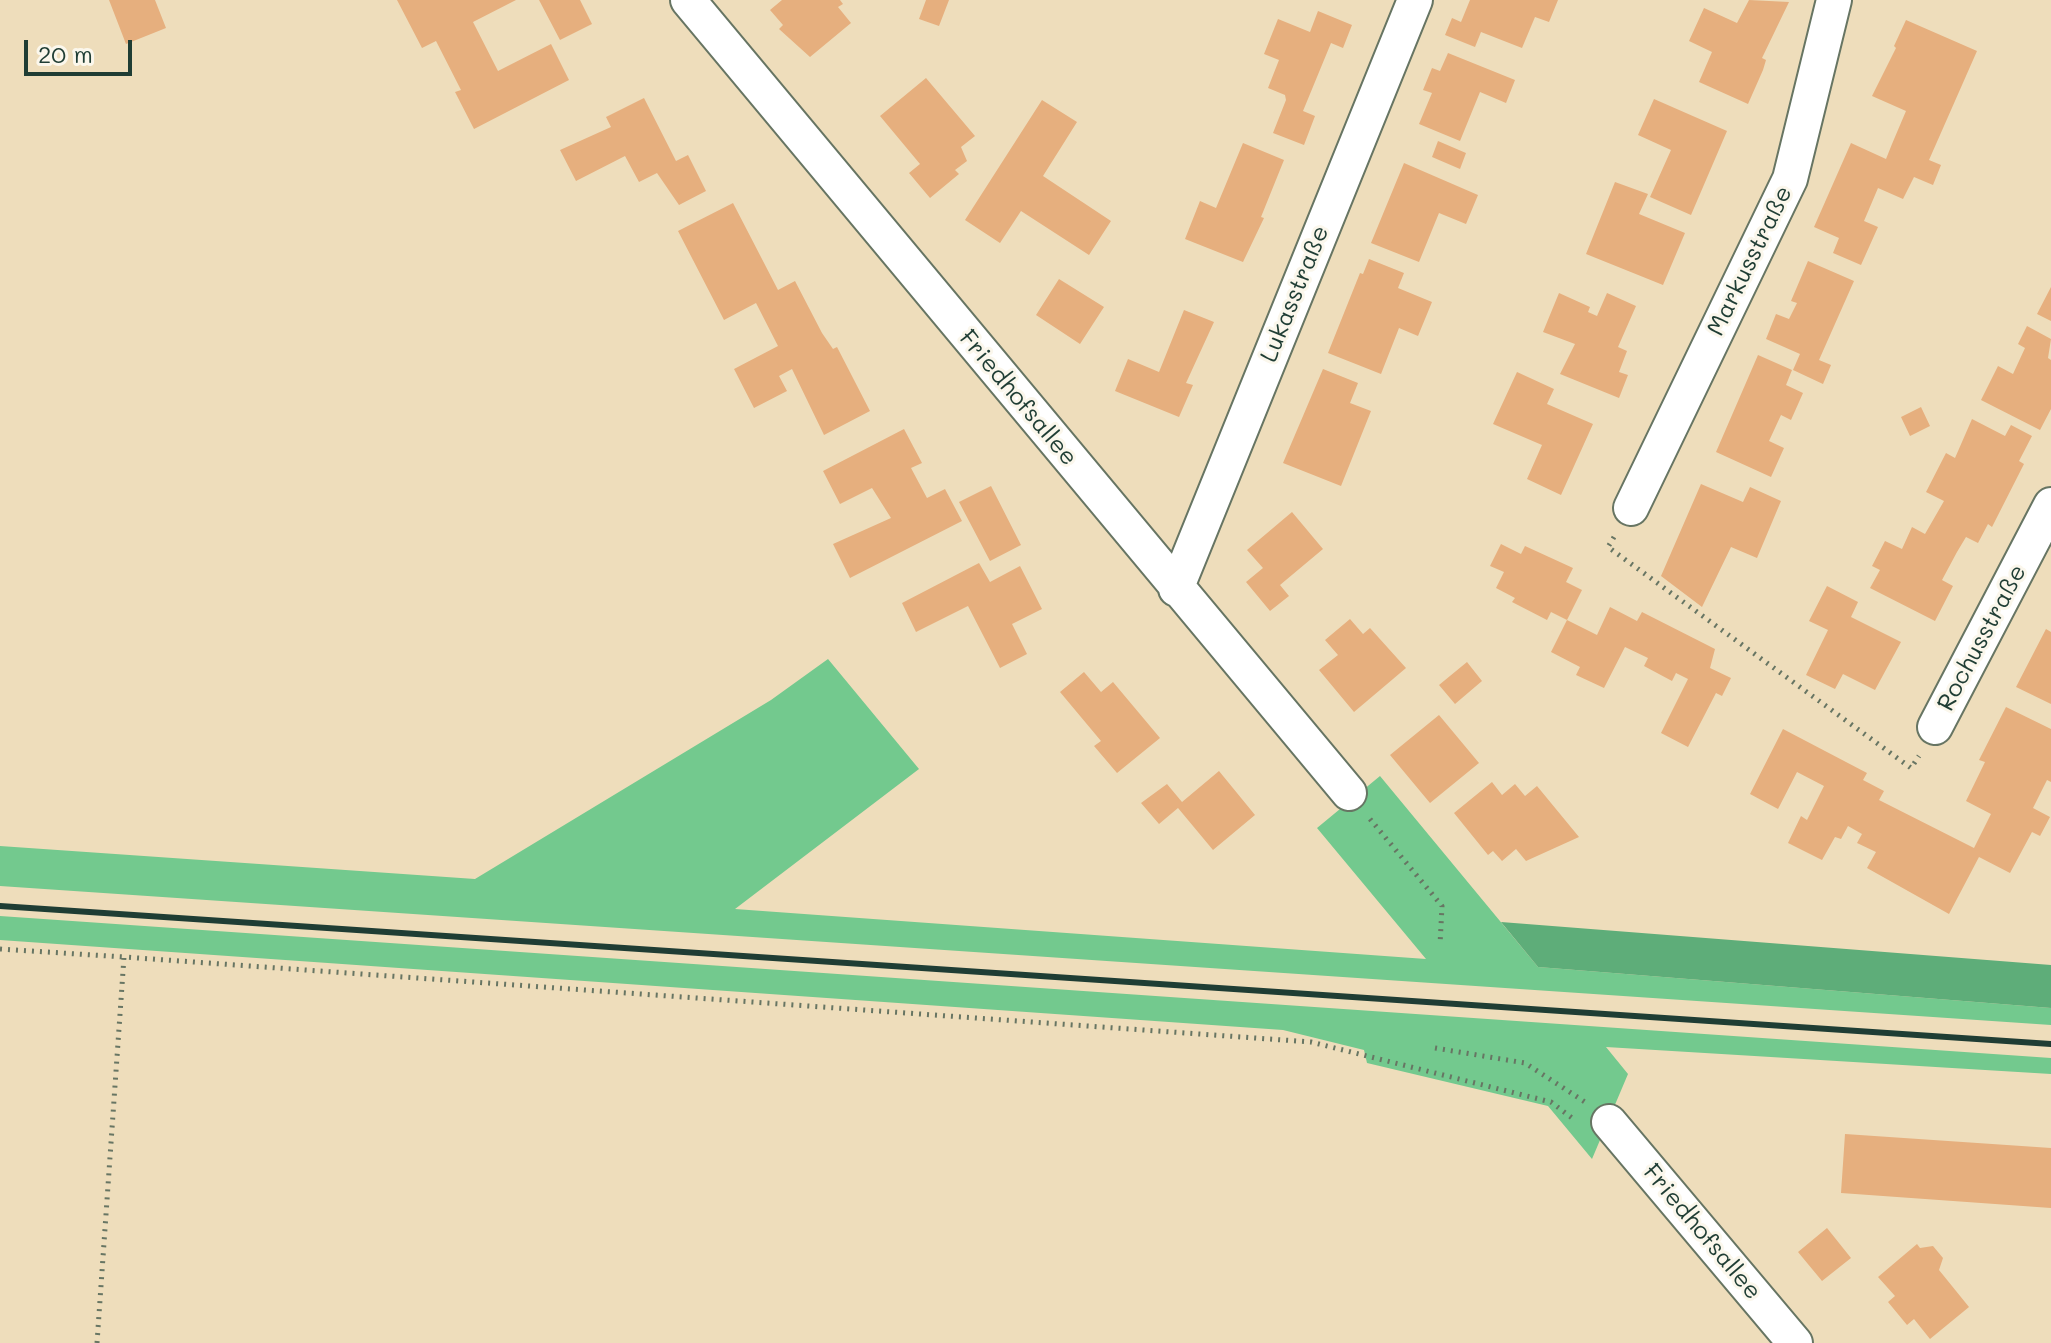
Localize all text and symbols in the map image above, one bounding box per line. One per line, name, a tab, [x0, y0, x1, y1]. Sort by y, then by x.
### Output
scale bar	[28, 24, 136, 74]
text: 20 m	[38, 38, 93, 69]
street label: Markusstraße	[1701, 181, 1799, 341]
street label: Lukasstraße	[1255, 222, 1335, 366]
street label: Friedhofsallee	[953, 324, 1083, 472]
street label: Rochusstraße	[1931, 560, 2033, 716]
street label: Friedhofsallee	[1637, 1158, 1767, 1306]

